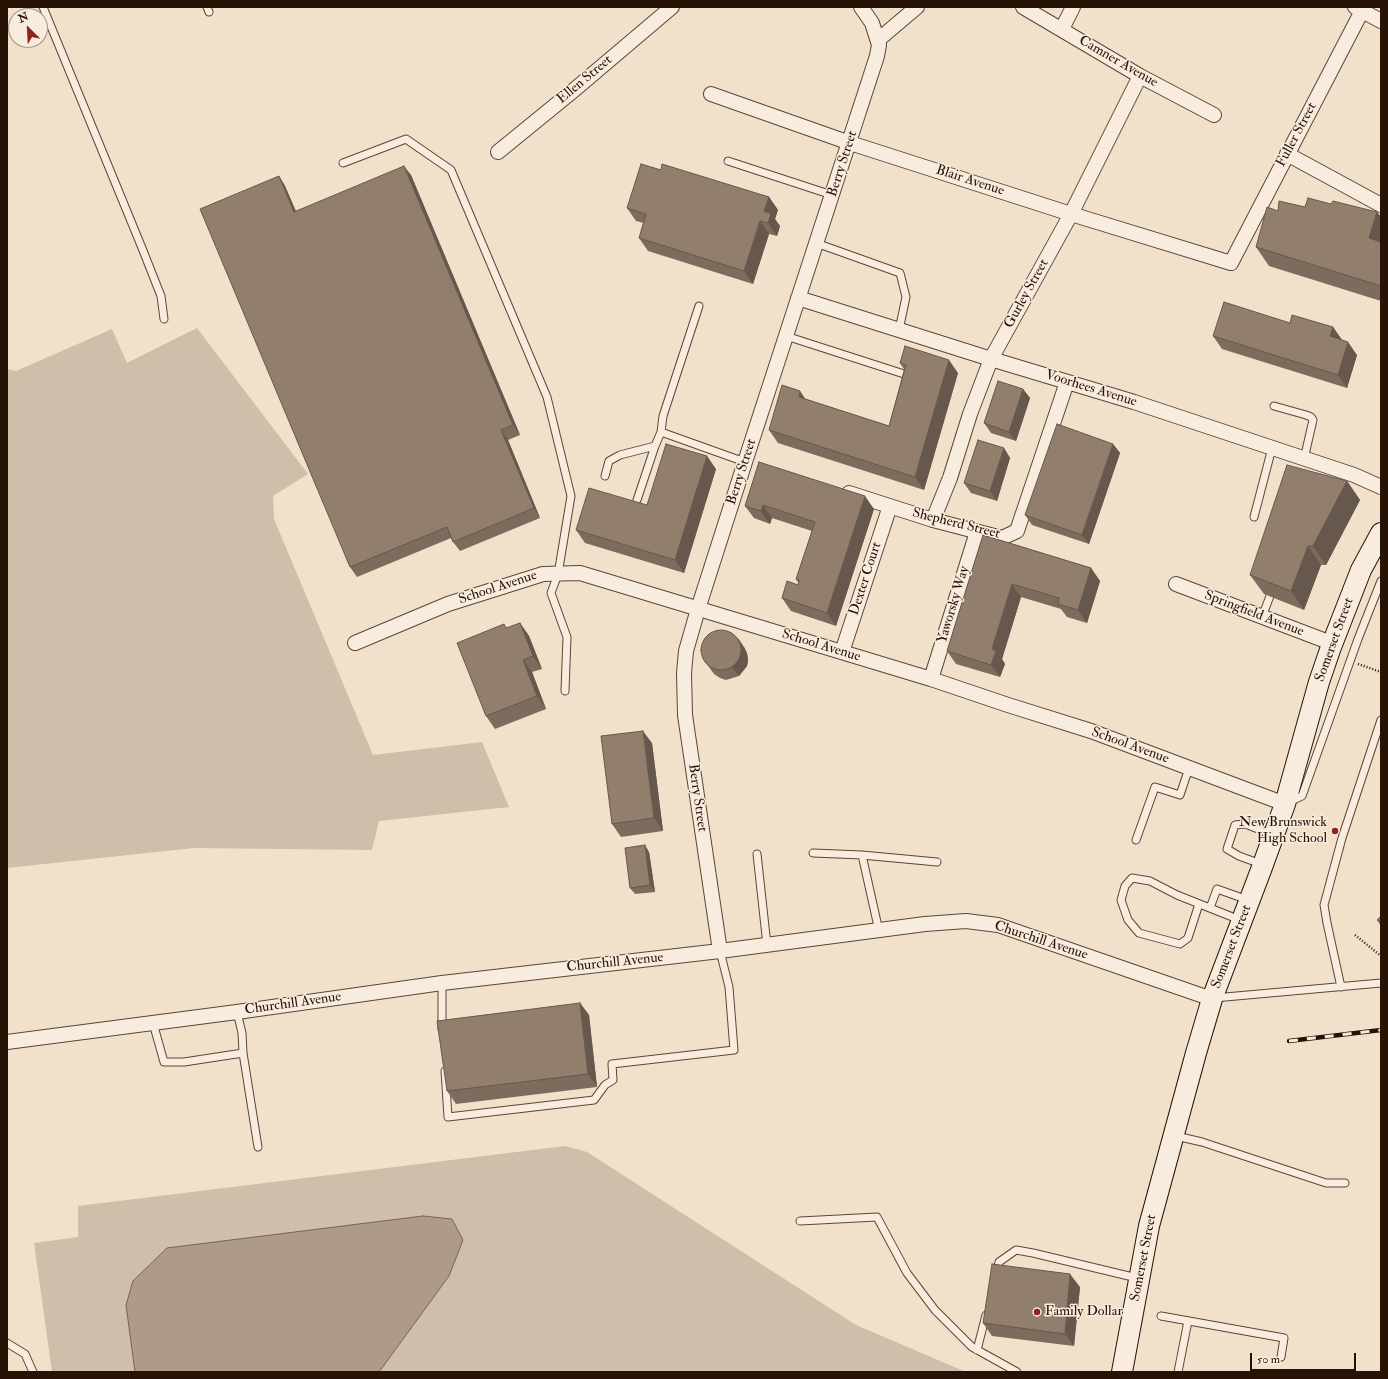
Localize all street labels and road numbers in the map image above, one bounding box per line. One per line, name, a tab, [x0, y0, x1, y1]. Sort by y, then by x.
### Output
street label: Camner Avenue	[1075, 33, 1161, 91]
street label: Ellen Street	[554, 52, 616, 108]
street label: Fuller Street	[1273, 100, 1321, 170]
street label: Berry Street	[824, 129, 862, 199]
street label: Blair Avenue	[934, 162, 1006, 200]
street label: Gurley Street	[1001, 257, 1053, 331]
street label: Voorhees Avenue	[1043, 367, 1139, 411]
street label: Berry Street	[723, 437, 761, 507]
street label: Shepherd Street	[910, 505, 1002, 543]
street label: Dexter Court	[846, 540, 886, 618]
street label: Yaworsky Way	[934, 564, 974, 646]
street label: School Avenue	[457, 567, 539, 609]
street label: Springfield Avenue	[1202, 587, 1306, 641]
street label: Somerset Street	[1312, 596, 1358, 684]
street label: School Avenue	[780, 626, 862, 666]
street label: School Avenue	[1089, 724, 1171, 768]
street label: Berry Street	[684, 763, 710, 833]
street label: Somerset Street	[1208, 903, 1256, 991]
street label: Churchill Avenue	[992, 918, 1090, 964]
street label: Churchill Avenue	[566, 950, 664, 976]
street label: Churchill Avenue	[244, 989, 342, 1019]
street label: Somerset Street	[1127, 1213, 1161, 1303]

